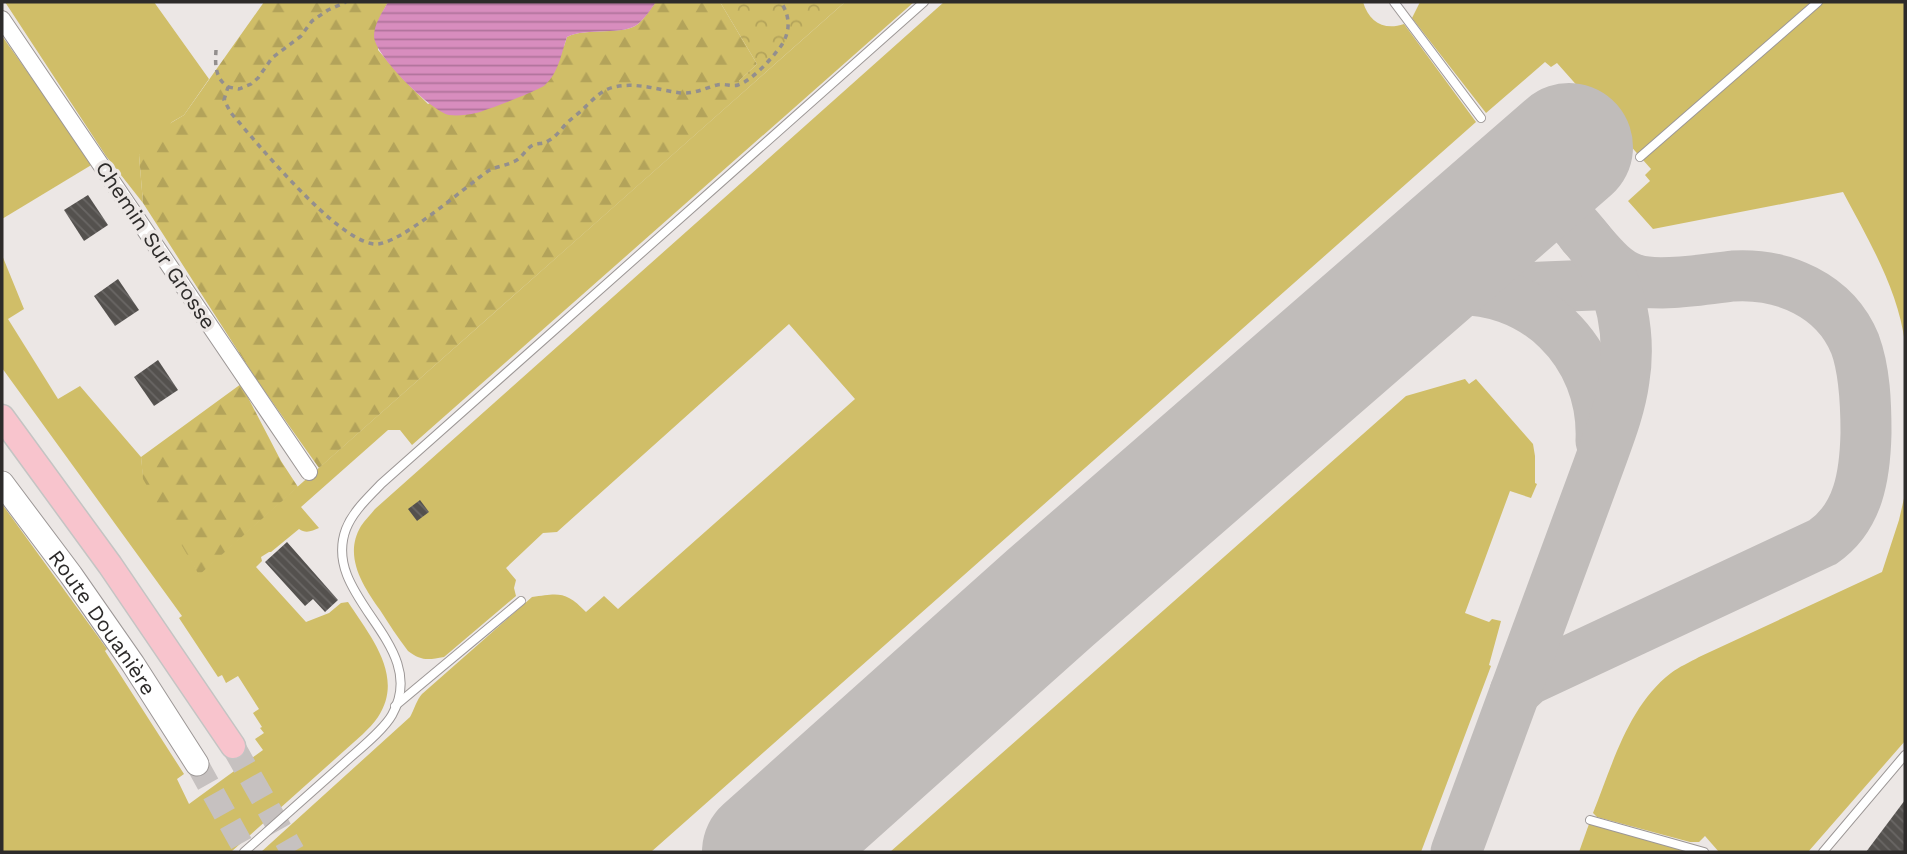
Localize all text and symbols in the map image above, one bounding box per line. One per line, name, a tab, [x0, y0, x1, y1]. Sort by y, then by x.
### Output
street label: Chemin Sur Grosse	[91, 156, 221, 334]
street label: Route Douanière	[44, 545, 162, 699]

